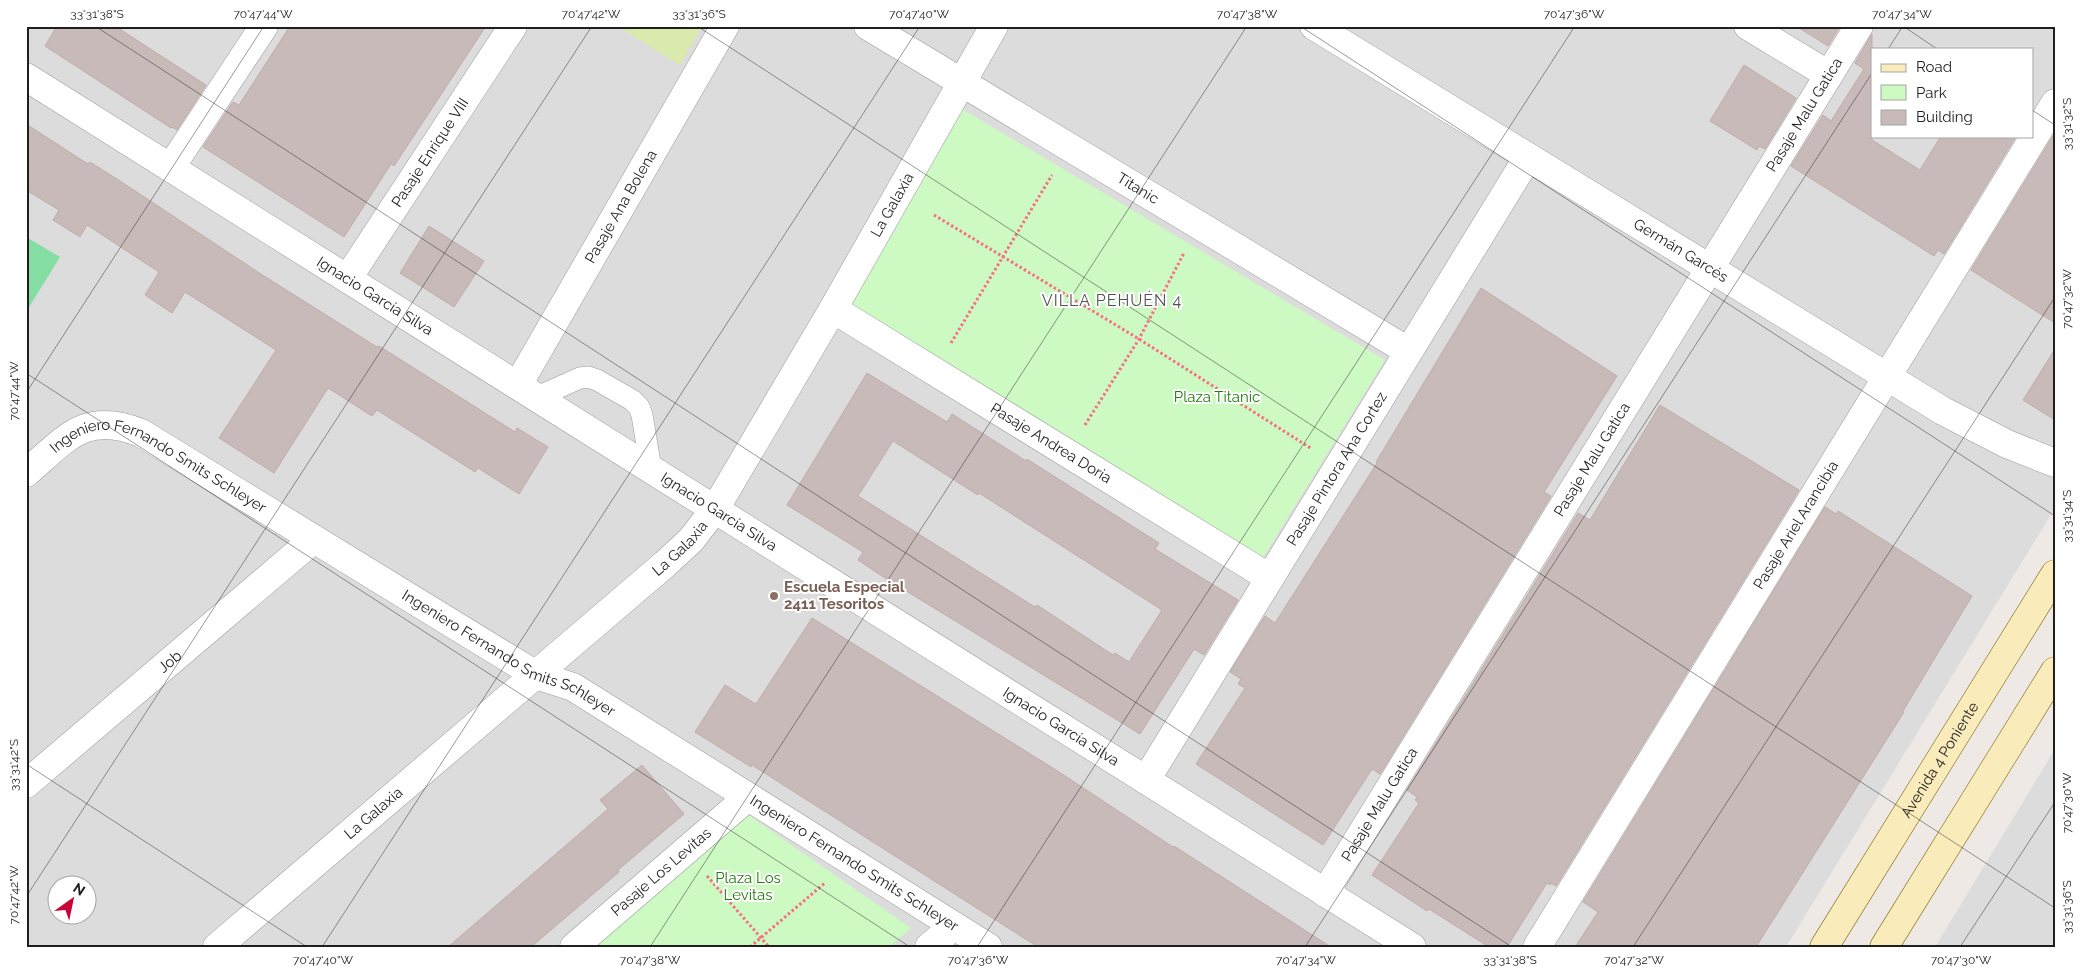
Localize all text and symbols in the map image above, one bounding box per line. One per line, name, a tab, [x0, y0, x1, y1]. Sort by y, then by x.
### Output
text: 33°31'38"S	[70, 7, 124, 21]
text: 70°47'44"W	[233, 7, 293, 21]
text: 70°47'42"W	[562, 7, 621, 21]
text: 33°31'36"S	[672, 7, 726, 21]
text: 70°47'40"W	[889, 7, 949, 21]
text: 70°47'38"W	[1217, 7, 1278, 21]
text: 70°47'36"W	[1544, 7, 1605, 21]
text: 70°47'34"W	[1872, 7, 1932, 21]
legend	[1871, 48, 2034, 138]
street label: Pasaje Malu Gatica	[1762, 54, 1846, 175]
text: Road	[1916, 58, 1952, 76]
text: Park	[1916, 84, 1947, 102]
street label: Pasaje Enrique VIII	[388, 94, 472, 211]
text: 33°31'32"S	[2060, 98, 2074, 150]
text: Building	[1916, 108, 1973, 126]
street label: Pasaje Ana Bolena	[581, 147, 661, 267]
street label: Titanic	[1114, 169, 1162, 208]
street label: La Galaxia	[867, 170, 918, 240]
street label: Germán Garcés	[1630, 215, 1731, 286]
street label: Ignacio García Silva	[313, 253, 436, 339]
text: 70°47'32"W	[2060, 269, 2074, 329]
district label: VILLA PEHUÉN 4	[1042, 290, 1182, 310]
text: 70°47'44"W	[7, 361, 21, 421]
park label: Plaza Titanic	[1174, 388, 1260, 406]
street label: Pasaje Pintora Ana Cortez	[1283, 389, 1391, 549]
street label: Pasaje Andrea Doria	[987, 399, 1115, 487]
street label: Pasaje Malu Gatica	[1550, 399, 1634, 520]
street label: Ingeniero Fernando Smits Schleyer	[46, 416, 270, 517]
street label: Pasaje Ariel Arancibia	[1750, 458, 1842, 593]
street label: Ignacio García Silva	[657, 469, 780, 555]
text: 33°31'34"S	[2060, 490, 2074, 542]
street label: La Galaxia	[649, 517, 711, 580]
place label: Escuela Especial 2411 Tesoritos	[784, 578, 905, 613]
street label: Ingeniero Fernando Smits Schleyer	[399, 586, 619, 721]
marker: Escuela Especial 2411 Tesoritos	[768, 590, 780, 602]
street label: Job	[154, 646, 185, 677]
street label: Ignacio García Silva	[1000, 683, 1122, 770]
street label: Avenida 4 Poniente	[1897, 699, 1983, 821]
text: 33°31'42"S	[7, 739, 21, 791]
street label: Pasaje Malu Gatica	[1338, 744, 1421, 865]
text: 70°47'30"W	[2060, 772, 2074, 833]
street label: La Galaxia	[341, 783, 406, 843]
street label: Ingeniero Fernando Smits Schleyer	[747, 791, 962, 936]
street label: Pasaje Los Levitas	[607, 824, 715, 920]
text: 70°47'42"W	[7, 865, 21, 924]
park label: Plaza Los Levitas	[715, 869, 781, 904]
north arrow	[48, 876, 98, 926]
text: N	[70, 879, 88, 899]
text: 33°31'36"S	[2060, 880, 2074, 934]
text: 70°47'40"W	[293, 953, 353, 967]
text: 70°47'38"W	[620, 953, 681, 967]
text: 70°47'36"W	[948, 953, 1009, 967]
text: 70°47'34"W	[1276, 953, 1336, 967]
text: 33°31'38"S	[1483, 953, 1537, 967]
text: 70°47'32"W	[1604, 953, 1664, 967]
text: 70°47'30"W	[1931, 953, 1992, 967]

